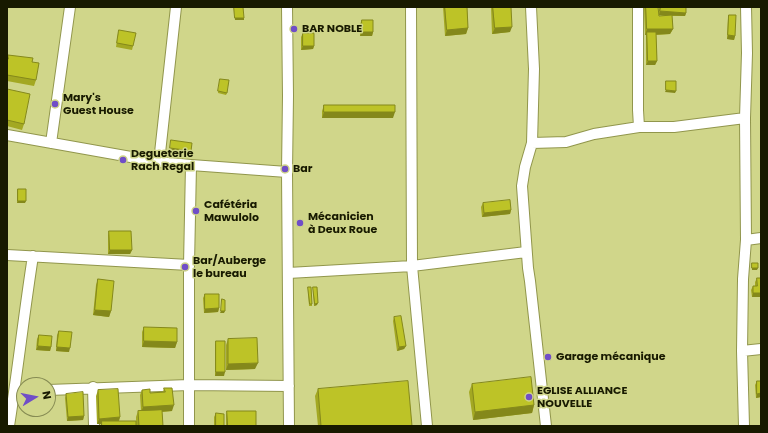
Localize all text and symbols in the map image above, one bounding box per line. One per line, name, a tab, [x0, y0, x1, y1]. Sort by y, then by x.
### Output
place label: BAR NOBLE	[302, 22, 362, 36]
marker: BAR NOBLE	[289, 24, 299, 34]
place label: Mary's Guest House	[63, 91, 134, 117]
marker: Mary's Guest House	[50, 99, 60, 109]
place label: Degueterie Rach Regal	[131, 147, 194, 173]
marker: Degueterie Rach Regal	[118, 155, 128, 165]
place label: Bar	[293, 162, 312, 176]
marker: Bar	[280, 164, 290, 174]
place label: Cafétéria Mawulolo	[204, 198, 259, 224]
marker: Cafétéria Mawulolo	[191, 206, 201, 216]
place label: Mécanicien à Deux Roue	[308, 210, 377, 236]
marker: Mécanicien à Deux Roue	[295, 218, 305, 228]
place label: Bar/Auberge le bureau	[193, 254, 266, 280]
marker: Bar/Auberge le bureau	[180, 262, 190, 272]
place label: Garage mécanique	[556, 350, 665, 364]
marker: Garage mécanique	[543, 352, 553, 362]
north arrow	[16, 377, 56, 417]
place label: EGLISE ALLIANCE NOUVELLE	[537, 384, 627, 410]
text: N	[38, 390, 55, 401]
marker: EGLISE ALLIANCE NOUVELLE	[524, 392, 534, 402]

